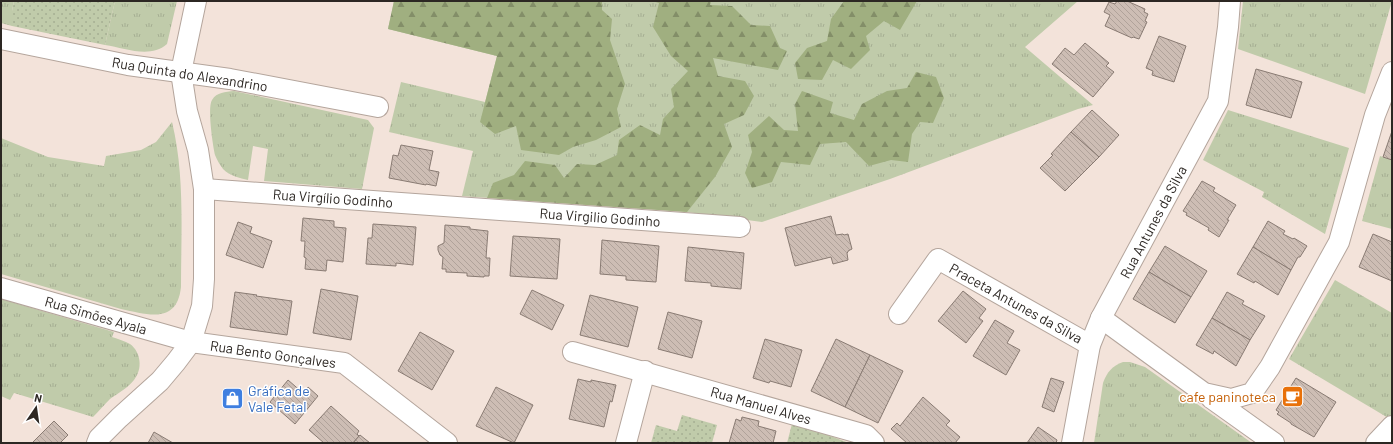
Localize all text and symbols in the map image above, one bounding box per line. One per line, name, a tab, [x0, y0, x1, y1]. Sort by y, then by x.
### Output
street label: Rua Quinta do Alexandrino	[111, 53, 269, 95]
street label: Rua Antunes da Silva	[1116, 163, 1190, 281]
street label: Rua Virgílio Godinho	[272, 185, 394, 211]
street label: Rua Virgilio Godinho	[539, 204, 661, 230]
street label: Praceta Antunes da Silva	[947, 259, 1085, 347]
street label: Rua Simões Ayala	[43, 292, 149, 338]
street label: Rua Bento Gonçalves	[209, 337, 337, 371]
place label: Gráfica de Vale Fetal	[248, 382, 310, 415]
street label: Rua Manuel Alves	[709, 383, 814, 428]
cafe icon: cafe paninoteca	[1279, 383, 1305, 409]
shop icon: Gráfica de Vale Fetal	[220, 385, 246, 411]
north arrow	[16, 388, 56, 428]
place label: cafe paninoteca	[1179, 388, 1276, 405]
text: N	[33, 391, 43, 405]

